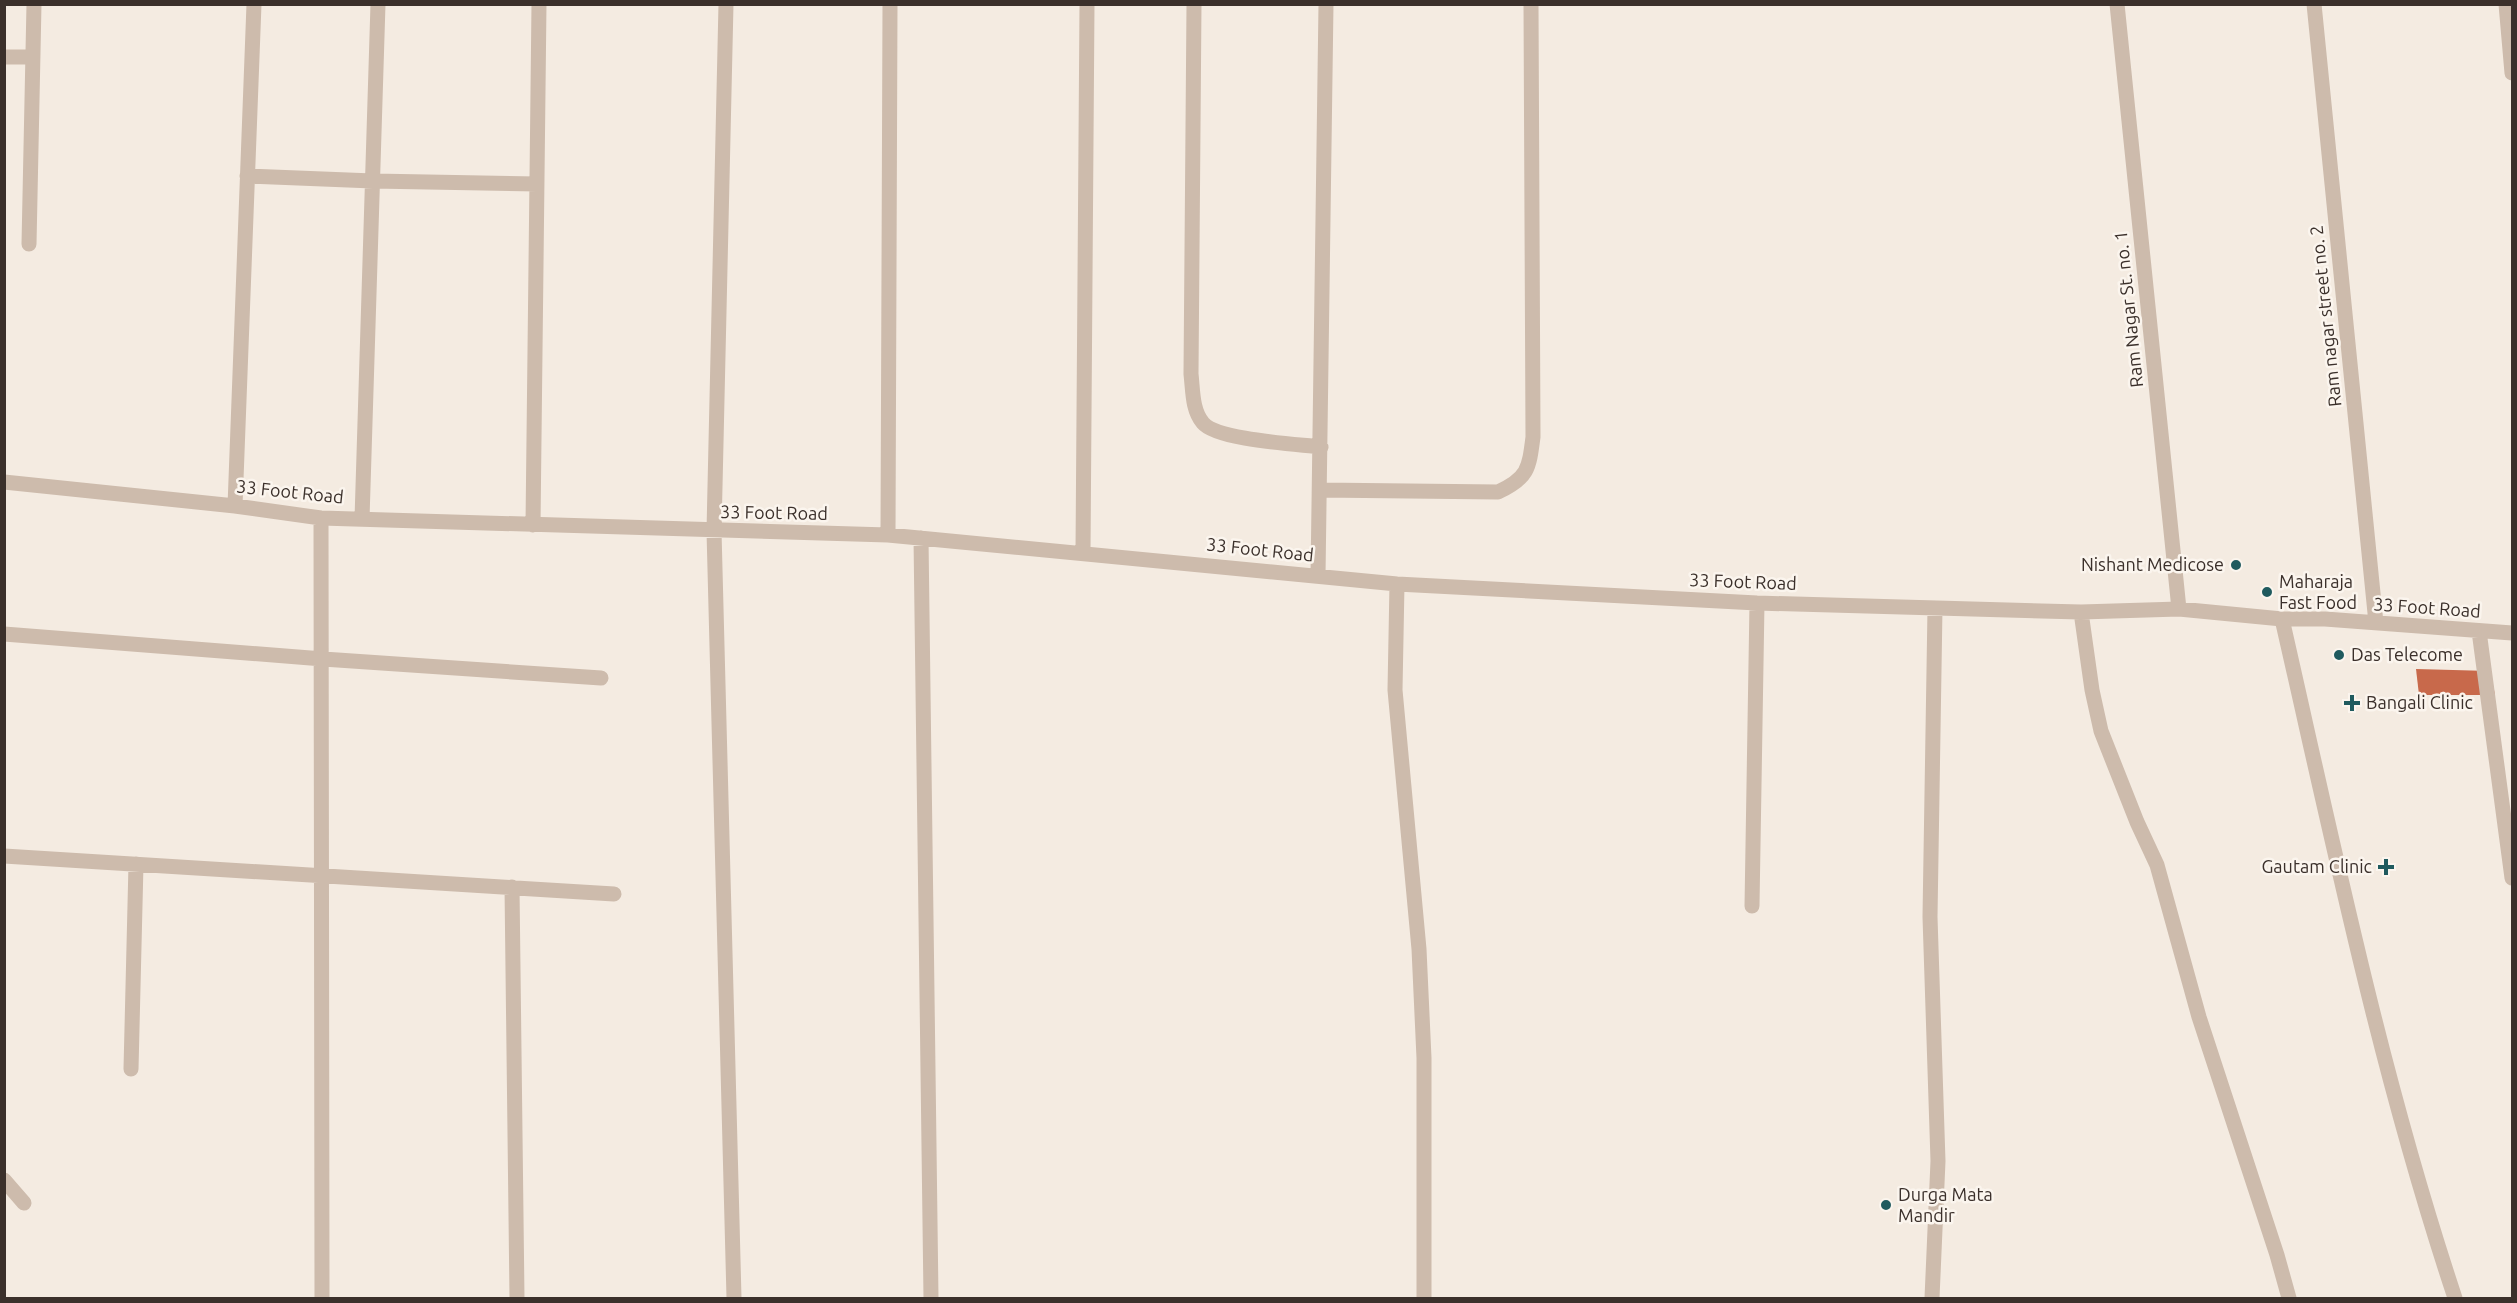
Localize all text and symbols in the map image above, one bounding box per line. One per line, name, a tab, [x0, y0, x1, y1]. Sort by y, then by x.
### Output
street label: Ram nagar street no. 2	[2306, 224, 2344, 408]
street label: Ram Nagar St. no. 1	[2110, 230, 2146, 388]
street label: 33 Foot Road	[236, 475, 345, 507]
street label: 33 Foot Road	[720, 501, 828, 523]
street label: 33 Foot Road	[1206, 533, 1315, 565]
place label: Nishant Medicose	[2081, 554, 2224, 574]
marker: Nishant Medicose	[2229, 558, 2243, 572]
street label: 33 Foot Road	[1689, 569, 1797, 593]
place label: Maharaja Fast Food	[2279, 571, 2357, 612]
marker: Maharaja Fast Food	[2260, 585, 2274, 599]
street label: 33 Foot Road	[2373, 593, 2481, 621]
place label: Das Telecome	[2351, 644, 2463, 664]
marker: Das Telecome	[2332, 648, 2346, 662]
place label: Bangali Clinic	[2366, 692, 2473, 712]
marker: Bangali Clinic	[2343, 694, 2361, 712]
place label: Gautam Clinic	[2261, 856, 2372, 876]
marker: Gautam Clinic	[2377, 858, 2395, 876]
place label: Durga Mata Mandir	[1898, 1184, 1993, 1225]
marker: Durga Mata Mandir	[1879, 1198, 1893, 1212]

